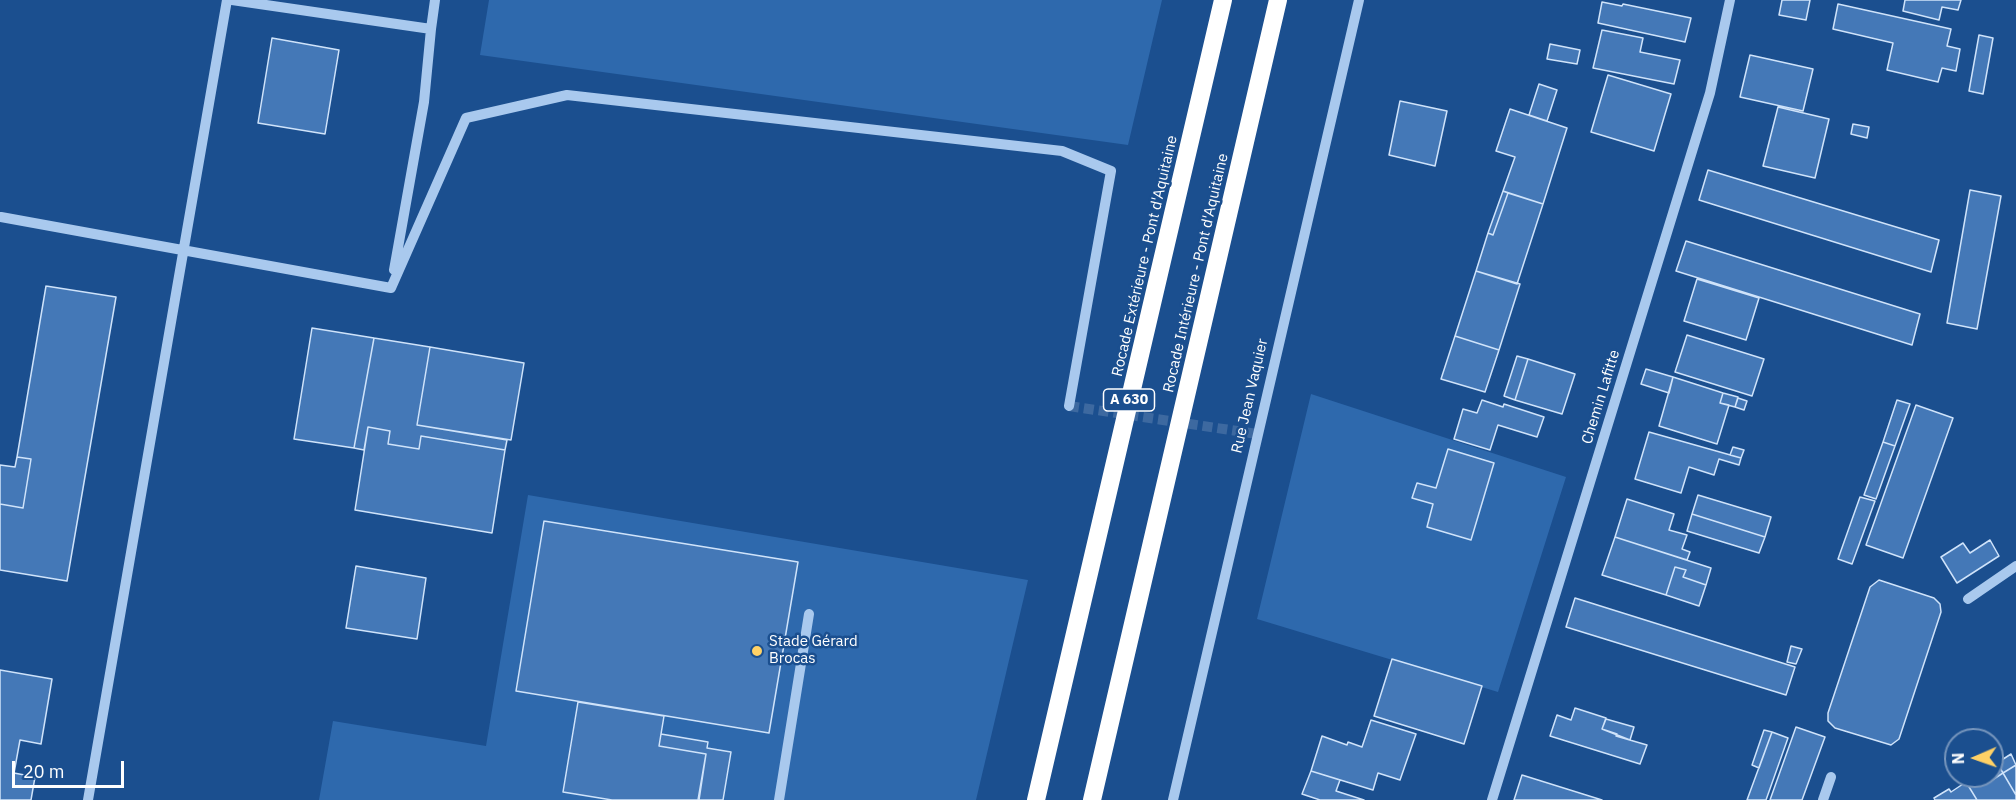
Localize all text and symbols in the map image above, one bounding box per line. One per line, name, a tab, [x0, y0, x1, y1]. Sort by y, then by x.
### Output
street label: Rocade Extérieure - Pont d'Aquitaine	[1108, 134, 1182, 378]
street label: Rocade Intérieure - Pont d'Aquitaine	[1160, 152, 1232, 394]
street label: Rue Jean Vaquier	[1228, 337, 1272, 455]
street label: Chemin Lafitte	[1578, 348, 1624, 446]
road number: A 630	[1104, 389, 1154, 411]
place label: Stade Gérard Brocas	[769, 633, 858, 668]
marker: Stade Gérard Brocas	[750, 644, 764, 658]
north arrow	[1944, 728, 2004, 788]
scale bar	[15, 749, 128, 787]
text: N	[1948, 752, 1968, 765]
text: 20 m	[23, 760, 65, 783]

